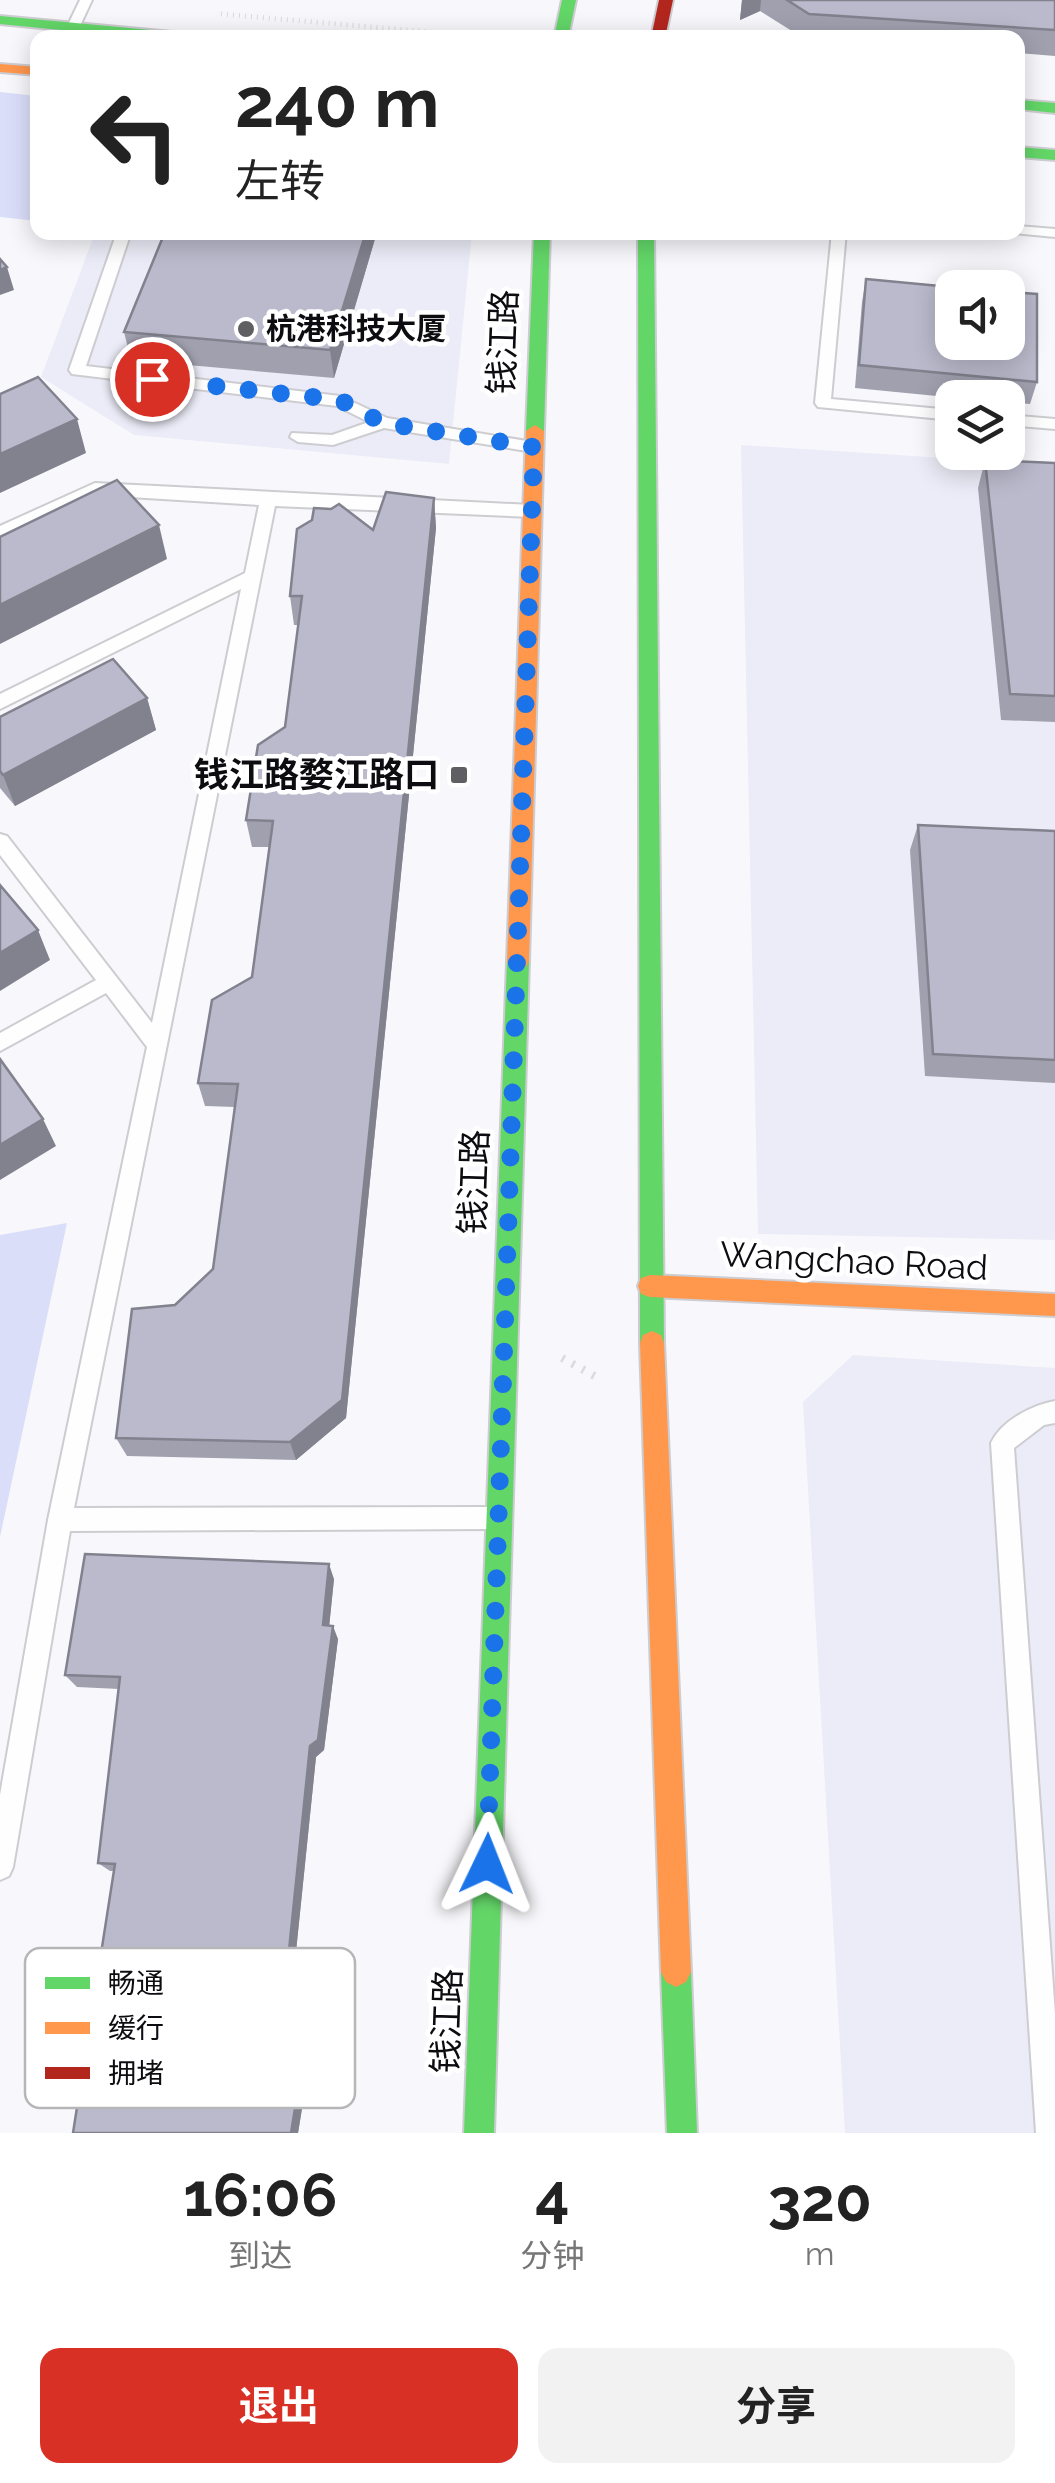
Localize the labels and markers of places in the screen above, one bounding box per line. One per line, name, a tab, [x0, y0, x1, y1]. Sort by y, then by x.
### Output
place label: 杭港科技大厦	[266, 311, 446, 346]
marker: 杭港科技大厦	[235, 318, 257, 340]
pin	[110, 337, 195, 422]
place label: 钱江路婺江路口	[194, 754, 439, 795]
marker: 钱江路婺江路口	[448, 764, 470, 786]

